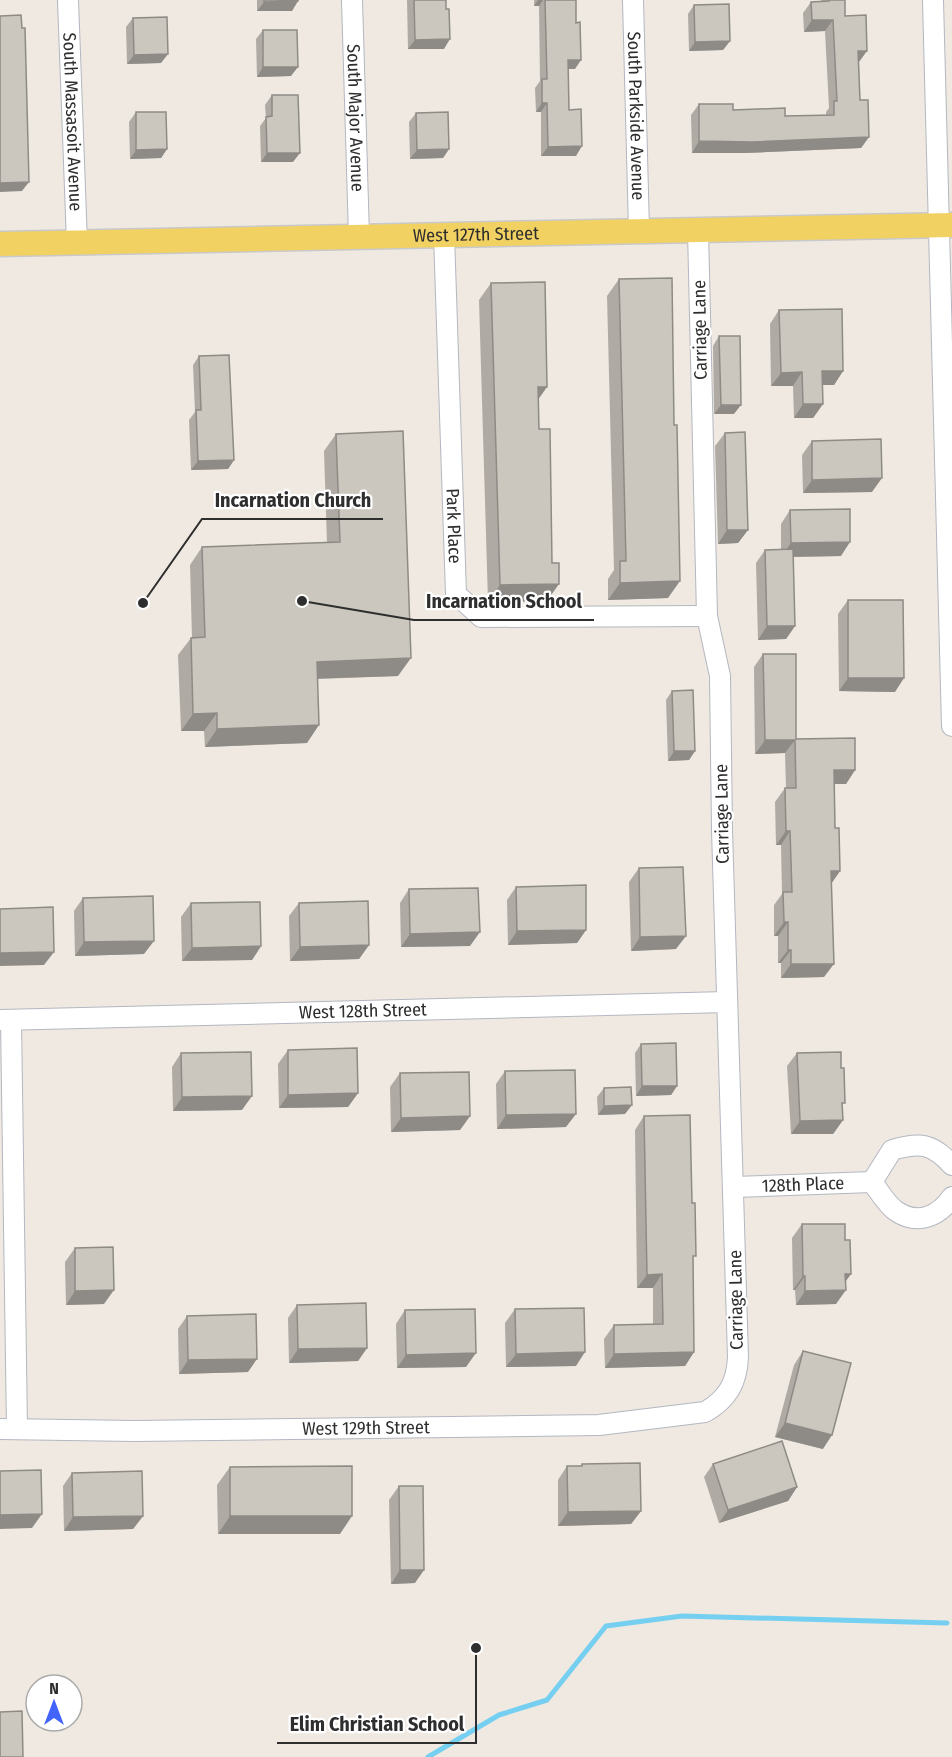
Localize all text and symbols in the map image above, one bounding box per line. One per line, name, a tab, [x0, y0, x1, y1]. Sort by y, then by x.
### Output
street label: South Parkside Avenue	[623, 31, 649, 201]
street label: South Massasoit Avenue	[58, 32, 87, 212]
street label: South Major Avenue	[342, 44, 369, 192]
street label: West 127th Street	[413, 222, 539, 247]
street label: Carriage Lane	[688, 280, 712, 380]
callout: Incarnation Church	[202, 481, 383, 519]
text: Incarnation Church	[215, 488, 371, 512]
street label: Park Place	[441, 488, 466, 564]
callout: Incarnation School	[414, 582, 594, 620]
text: Incarnation School	[426, 589, 583, 613]
street label: Carriage Lane	[710, 764, 734, 864]
street label: West 128th Street	[299, 998, 427, 1024]
street label: 128th Place	[761, 1172, 845, 1197]
street label: Carriage Lane	[724, 1250, 748, 1350]
street label: West 129th Street	[302, 1416, 430, 1440]
north arrow	[24, 1673, 84, 1733]
text: N	[49, 1679, 59, 1698]
callout: Elim Christian School	[277, 1705, 476, 1743]
text: Elim Christian School	[290, 1712, 465, 1736]

